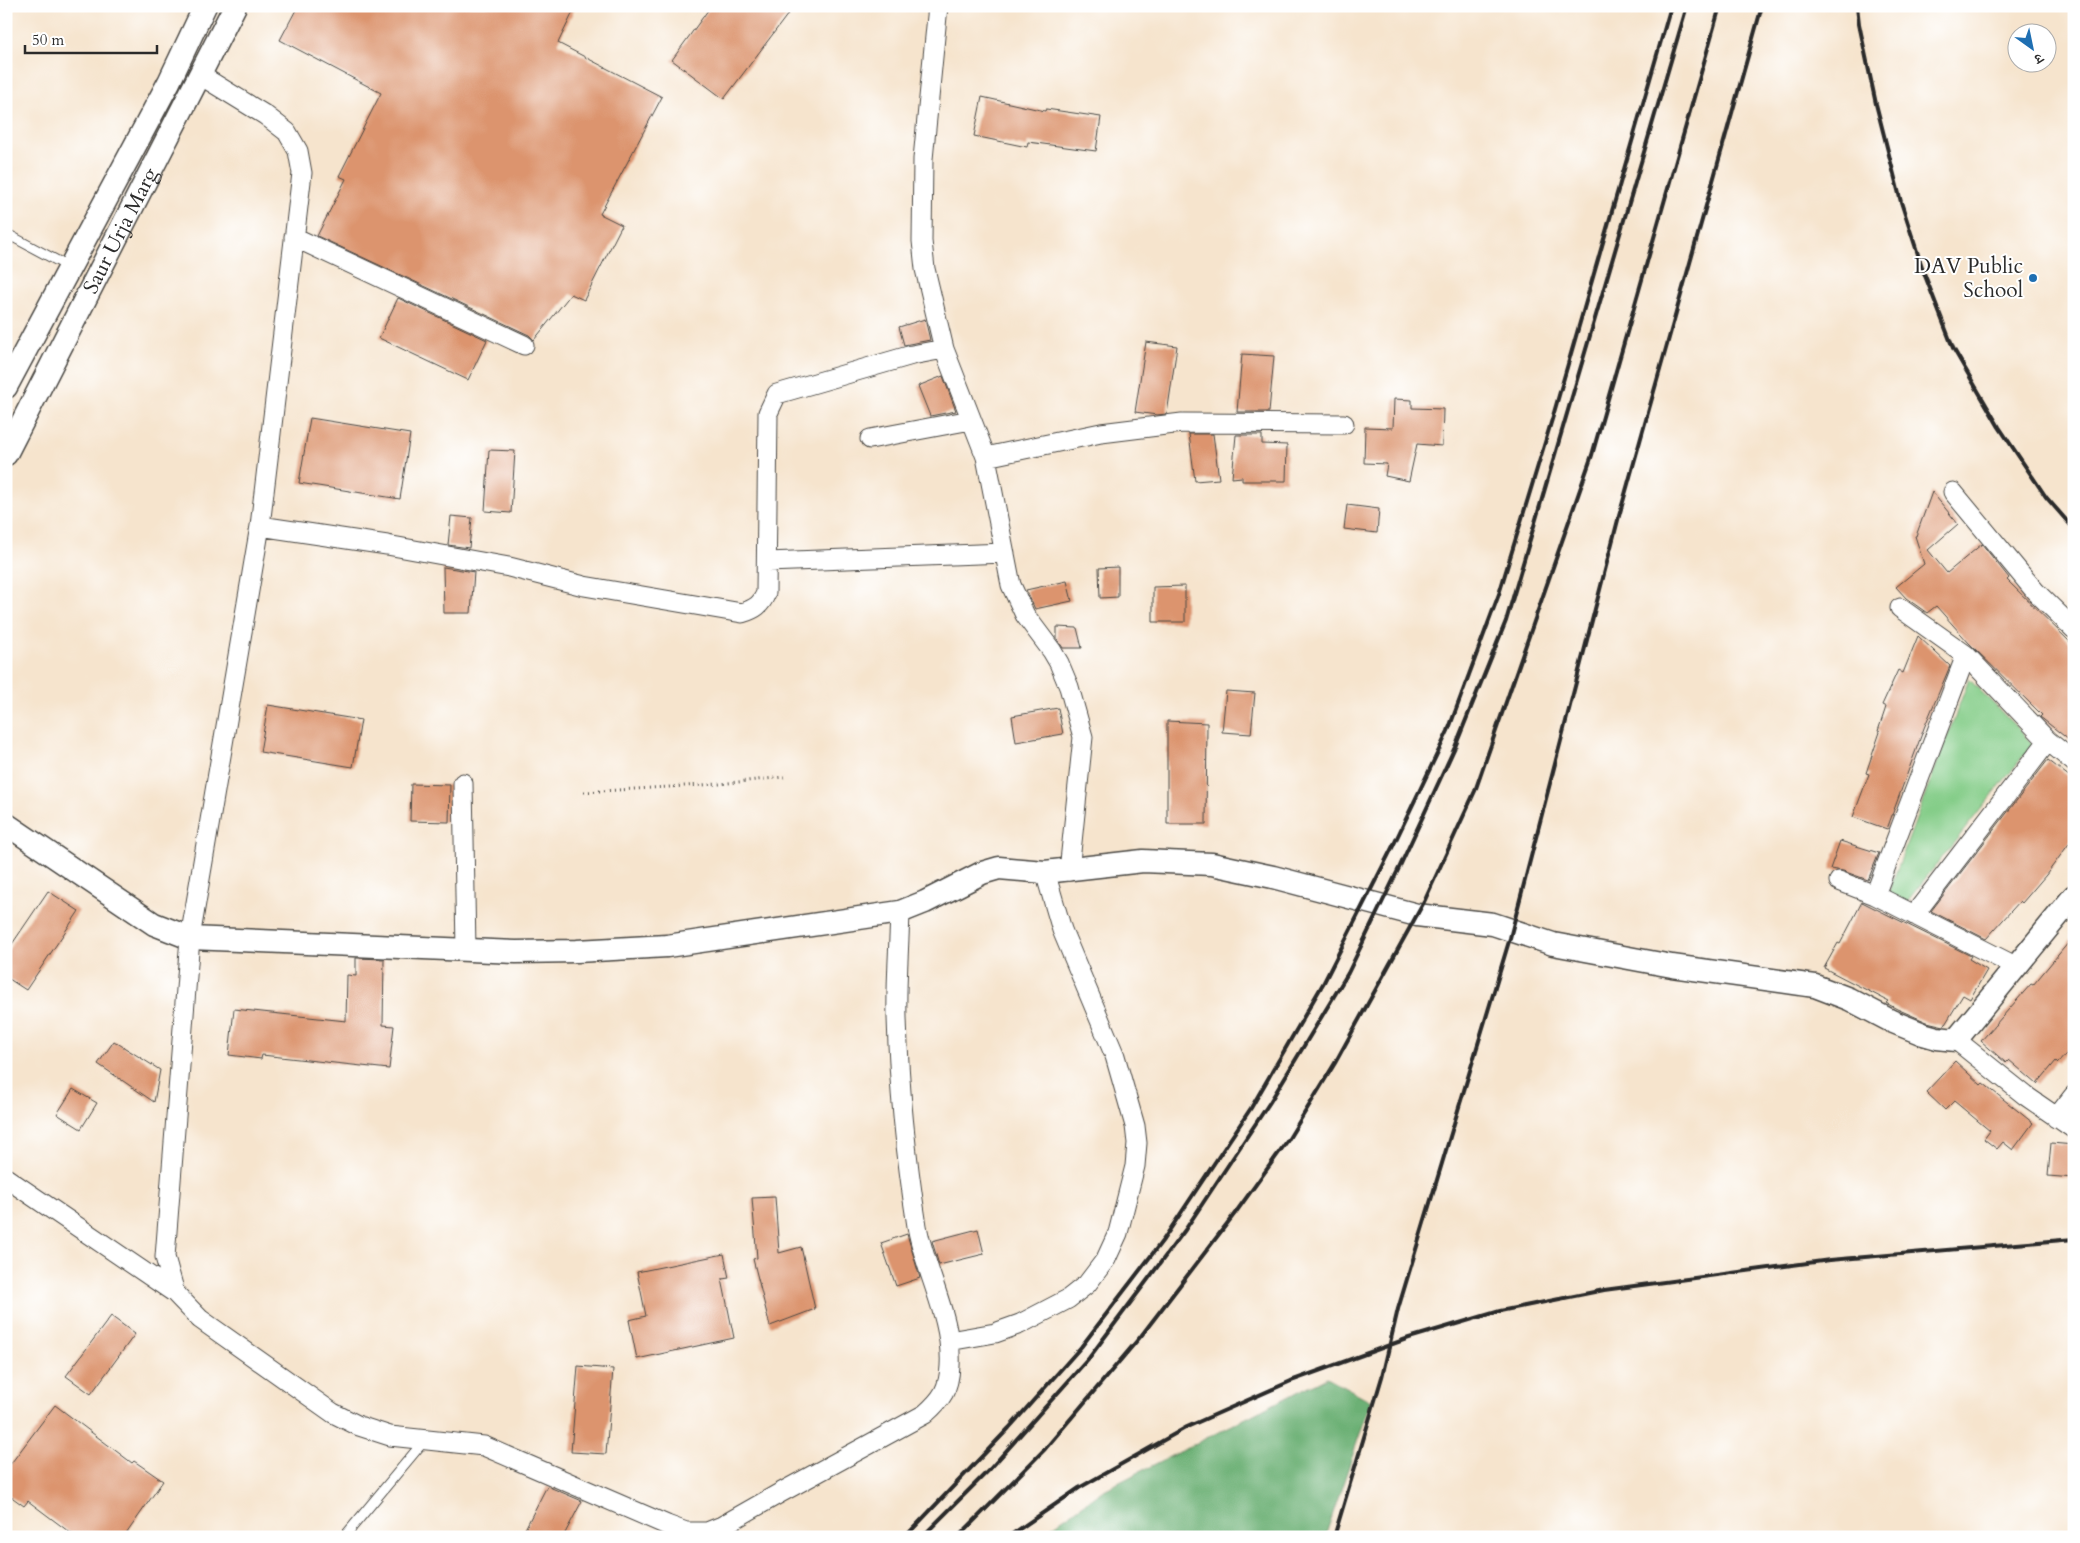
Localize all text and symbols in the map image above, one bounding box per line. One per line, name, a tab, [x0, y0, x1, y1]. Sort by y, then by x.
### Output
scale bar	[25, 22, 158, 54]
north arrow	[2008, 22, 2058, 72]
text: 50 m	[32, 30, 64, 50]
text: उ	[2030, 48, 2048, 69]
street label: Saur Urja Marg	[76, 162, 165, 299]
place label: DAV Public School	[1914, 252, 2023, 305]
marker: DAV Public School	[2027, 272, 2039, 284]

